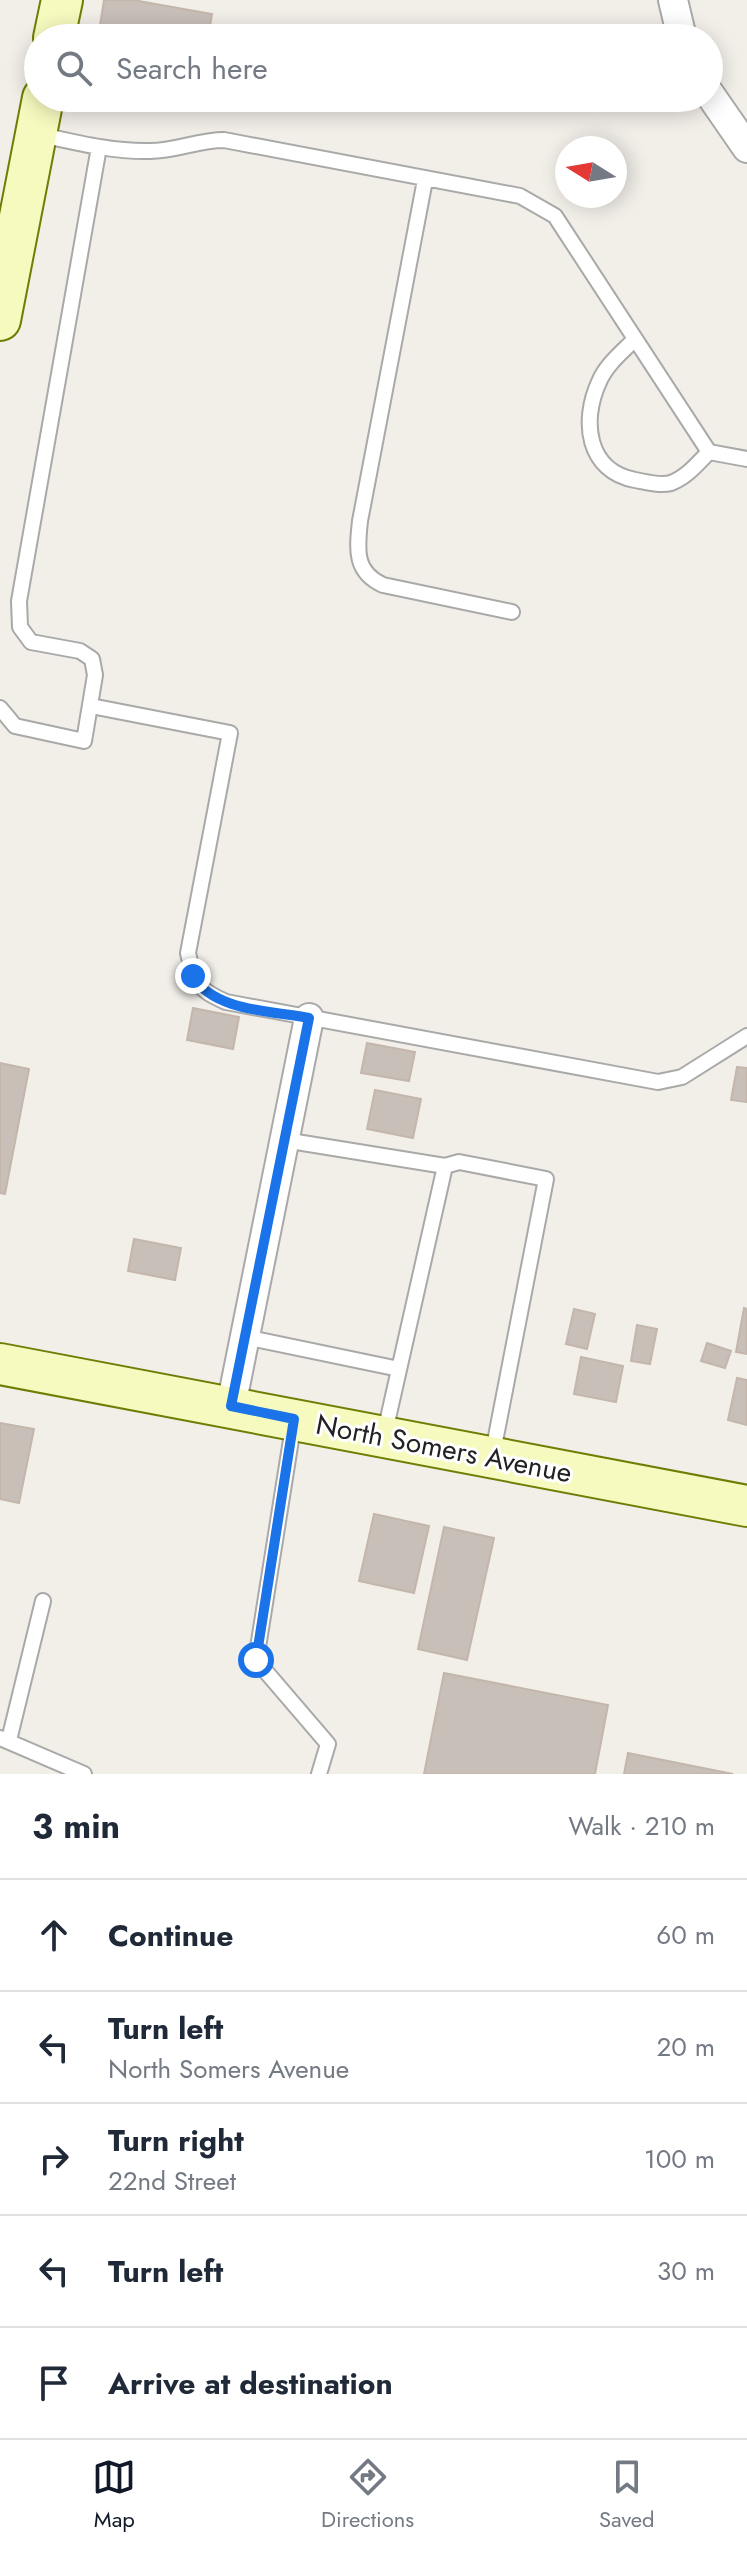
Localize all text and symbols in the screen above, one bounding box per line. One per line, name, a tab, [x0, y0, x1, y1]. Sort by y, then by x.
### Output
search box	[24, 24, 723, 112]
icon: search	[52, 46, 96, 90]
text: Search here	[116, 47, 268, 90]
north arrow	[555, 136, 627, 208]
route end	[175, 958, 211, 994]
street label: North Somers Avenue	[312, 1404, 575, 1493]
route start	[238, 1642, 274, 1678]
text: 3 min	[32, 1802, 120, 1851]
text: Walk · 210 m	[568, 1807, 715, 1845]
icon: ahead	[32, 1913, 76, 1957]
text: Continue	[108, 1914, 234, 1957]
text: 60 m	[656, 1916, 715, 1954]
text: Turn left	[108, 2007, 223, 2050]
icon: left	[32, 2025, 76, 2069]
text: 20 m	[657, 2028, 715, 2066]
text: North Somers Avenue	[108, 2050, 349, 2088]
text: Turn right	[108, 2119, 244, 2162]
icon: right	[32, 2137, 76, 2181]
text: 100 m	[644, 2140, 715, 2178]
text: 22nd Street	[108, 2162, 236, 2200]
icon: left	[32, 2249, 76, 2293]
text: Turn left	[108, 2250, 223, 2293]
text: 30 m	[657, 2252, 715, 2290]
icon: arrive	[32, 2361, 76, 2405]
text: Arrive at destination	[108, 2362, 393, 2405]
tab: Map	[92, 2455, 136, 2535]
tab: Directions	[321, 2455, 414, 2535]
tab: Saved	[599, 2455, 655, 2535]

